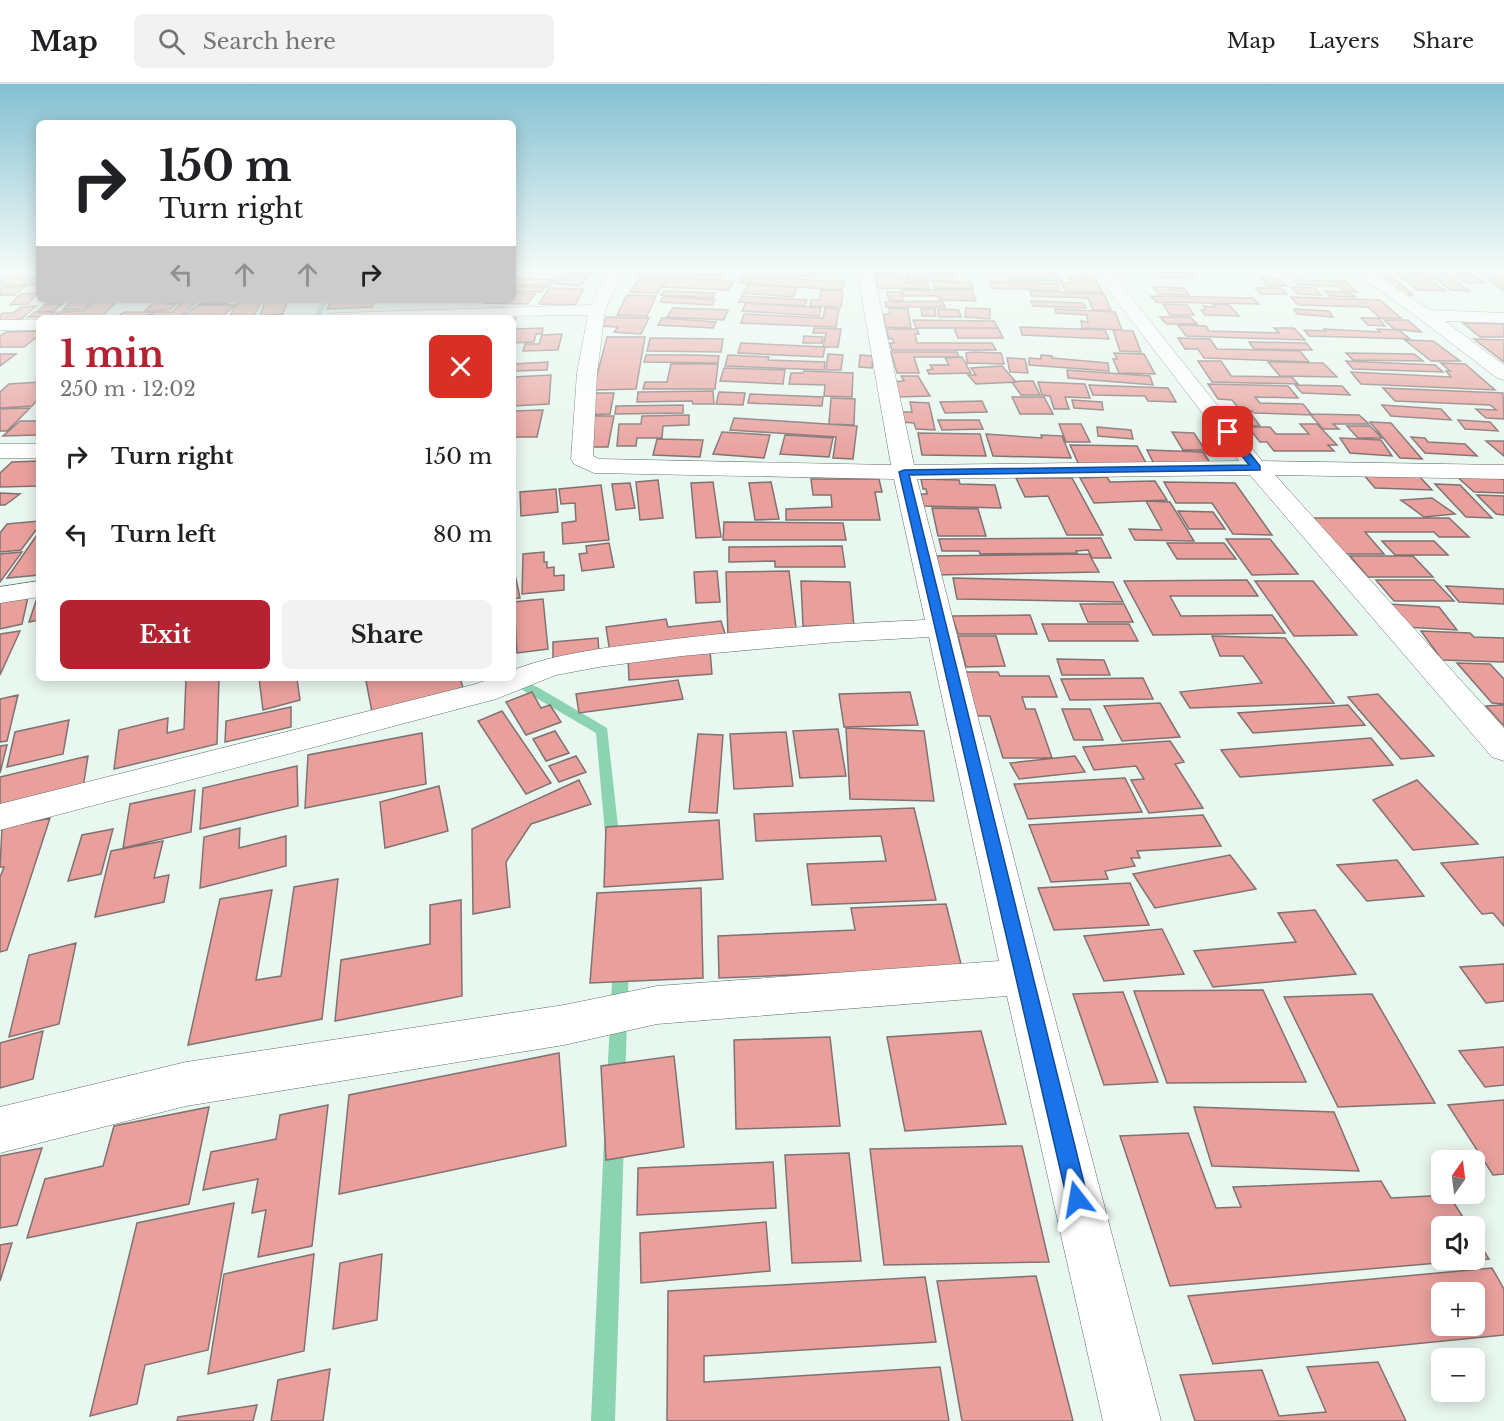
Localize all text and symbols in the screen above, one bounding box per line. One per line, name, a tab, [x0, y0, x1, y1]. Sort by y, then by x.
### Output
search box	[134, 14, 554, 68]
text: Map	[30, 24, 98, 59]
icon: search	[155, 25, 188, 58]
text: Search here	[203, 28, 336, 55]
text: Map	[1227, 28, 1276, 54]
text: Layers	[1309, 28, 1380, 54]
text: Share	[1413, 28, 1474, 54]
text: 150 m	[159, 140, 292, 192]
icon: right	[60, 144, 138, 222]
text: Turn right	[159, 192, 303, 225]
icon: left	[165, 258, 198, 291]
icon: ahead	[228, 258, 261, 291]
icon: ahead	[291, 258, 324, 291]
icon: right	[354, 258, 387, 291]
text: 1 min	[60, 332, 164, 377]
button: close	[429, 335, 492, 398]
text: 250 m · 12:02	[60, 377, 196, 401]
pin	[1202, 406, 1253, 457]
icon: arrive	[1211, 415, 1244, 448]
icon: right	[60, 440, 93, 473]
text: Turn right	[111, 443, 233, 470]
text: 150 m	[424, 443, 492, 470]
icon: left	[60, 518, 93, 551]
text: Turn left	[111, 521, 216, 548]
text: 80 m	[433, 521, 492, 548]
button: Exit	[60, 600, 270, 669]
button: Share	[282, 600, 492, 669]
north arrow	[1431, 1150, 1485, 1204]
map controls	[1431, 1150, 1485, 1402]
position arrow	[1045, 1167, 1109, 1231]
button: sound	[1431, 1216, 1485, 1270]
button: +	[1431, 1282, 1485, 1336]
button: −	[1431, 1348, 1485, 1402]

